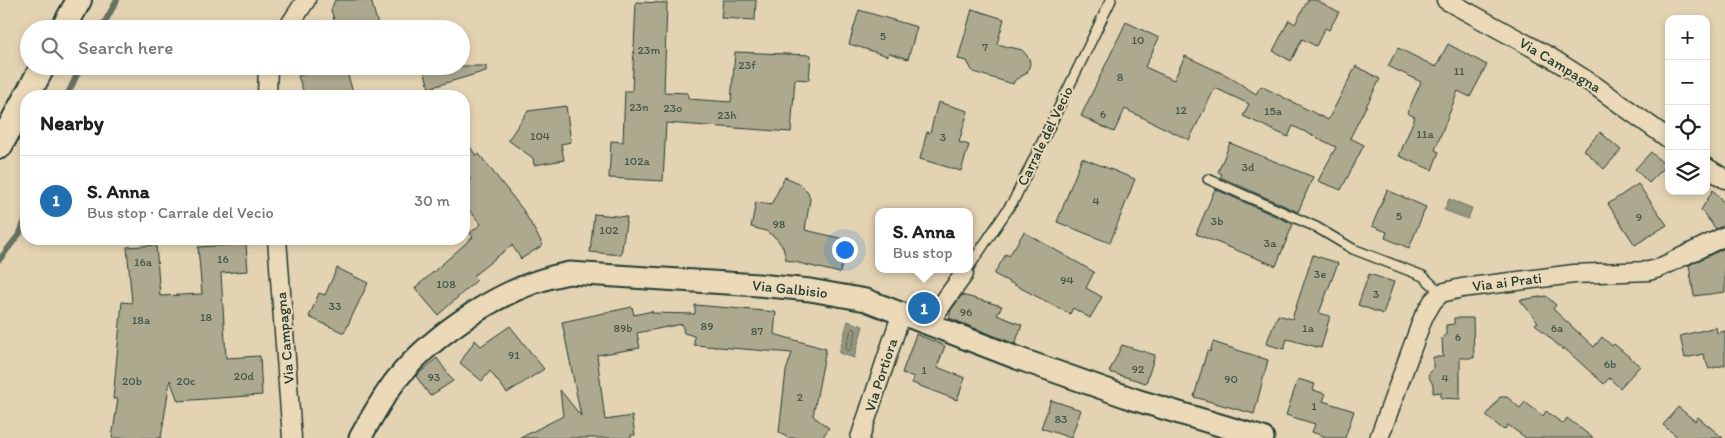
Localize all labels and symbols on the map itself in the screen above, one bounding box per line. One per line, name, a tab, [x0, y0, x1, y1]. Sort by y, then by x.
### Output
house number: 5	[880, 29, 886, 43]
house number: 10	[1132, 33, 1144, 47]
street label: Via Campagna	[1516, 34, 1605, 97]
house number: 7	[982, 40, 988, 54]
house number: 23m	[638, 43, 660, 57]
house number: 23f	[738, 58, 756, 72]
house number: 11	[1453, 64, 1465, 78]
house number: 8	[1117, 70, 1124, 84]
street label: Carrale del Vecio	[1013, 83, 1077, 189]
house number: 23n	[629, 100, 649, 114]
house number: 23o	[664, 101, 683, 115]
house number: 12	[1175, 103, 1188, 117]
house number: 15a	[1264, 104, 1283, 118]
house number: 6	[1100, 107, 1106, 121]
house number: 23h	[717, 108, 737, 122]
house number: 11a	[1416, 127, 1434, 141]
house number: 104	[530, 129, 550, 143]
house number: 3	[940, 130, 947, 144]
house number: 102a	[624, 154, 651, 168]
house number: 3d	[1241, 160, 1255, 174]
house number: 4	[1092, 194, 1100, 208]
house number: 5	[1396, 209, 1402, 223]
house number: 9	[1636, 210, 1642, 224]
house number: 3b	[1211, 214, 1223, 228]
house number: 98	[773, 217, 786, 231]
house number: 102	[599, 223, 619, 237]
house number: 3a	[1264, 236, 1277, 250]
your location	[832, 237, 858, 263]
house number: 16	[217, 252, 229, 266]
house number: 16a	[134, 255, 153, 269]
house number: 3e	[1314, 267, 1326, 281]
street label: Via ai Prati	[1471, 269, 1543, 295]
house number: 94	[1060, 273, 1074, 287]
street label: Via Galbisio	[751, 276, 829, 302]
house number: 108	[436, 277, 456, 291]
house number: 3	[1373, 287, 1380, 301]
pin: 1	[908, 289, 940, 327]
street label: Via Campagna	[272, 291, 298, 385]
house number: 33	[328, 299, 342, 313]
house number: 96	[960, 305, 972, 319]
house number: 18	[200, 310, 212, 324]
house number: 18a	[132, 313, 151, 327]
house number: 89	[701, 319, 713, 333]
house number: 89b	[613, 321, 633, 335]
house number: 1a	[1302, 321, 1315, 335]
house number: 6a	[1551, 321, 1564, 335]
house number: 87	[751, 324, 763, 338]
house number: 6	[1455, 330, 1461, 344]
street label: Via Portiora	[861, 336, 901, 414]
house number: 91	[508, 348, 520, 362]
house number: 6b	[1604, 357, 1616, 371]
house number: 92	[1132, 362, 1145, 376]
house number: 1	[921, 363, 927, 377]
house number: 20d	[234, 369, 255, 383]
house number: 93	[428, 370, 441, 384]
house number: 4	[1441, 371, 1449, 385]
house number: 90	[1224, 372, 1238, 386]
house number: 20b	[122, 374, 142, 388]
house number: 20c	[176, 374, 196, 388]
house number: 2	[797, 390, 804, 404]
house number: 1	[1311, 399, 1317, 413]
house number: 83	[1054, 412, 1068, 426]

